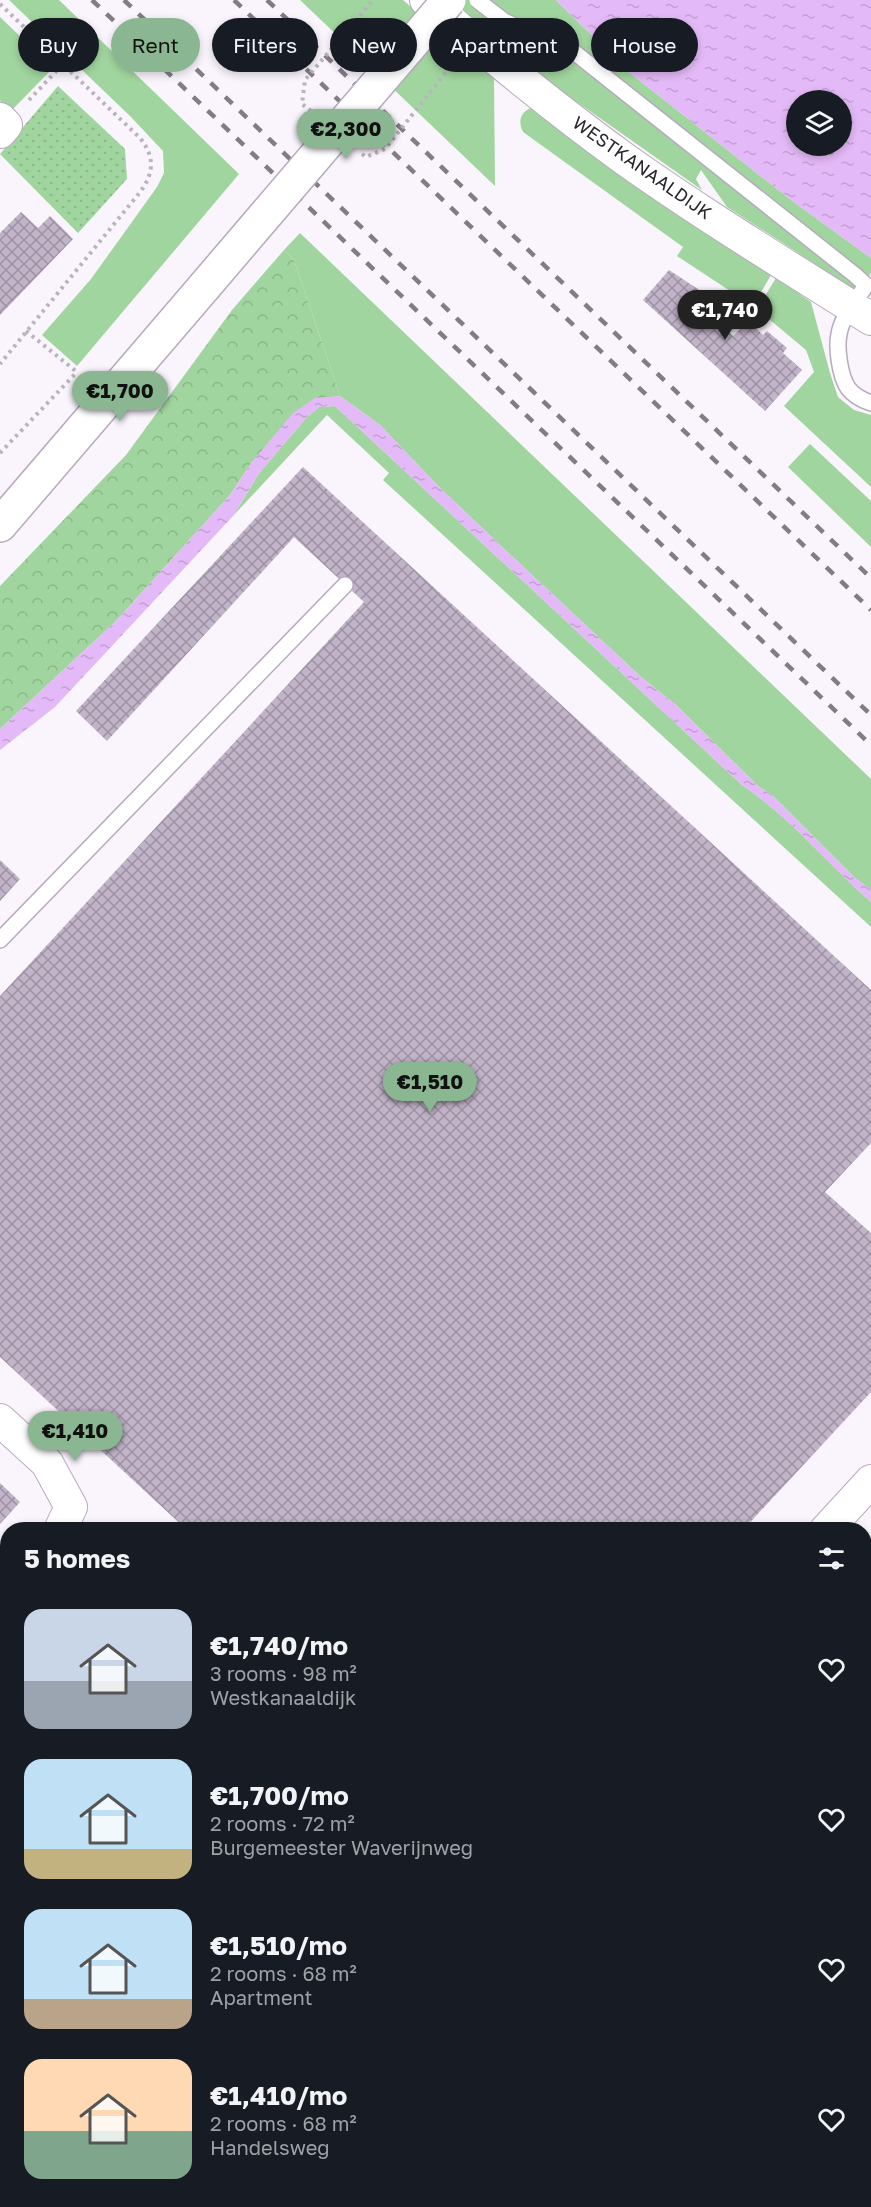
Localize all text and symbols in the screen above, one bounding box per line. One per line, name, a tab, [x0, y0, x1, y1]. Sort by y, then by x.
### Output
chip: Buy	[18, 18, 99, 72]
chip: Rent	[111, 18, 200, 72]
chip: Filters	[212, 18, 318, 72]
chip: New	[330, 18, 417, 72]
chip: Apartment	[429, 18, 579, 72]
chip: House	[591, 18, 698, 72]
map controls	[786, 90, 852, 156]
button: layers	[786, 90, 852, 156]
pin: €2,300	[297, 109, 395, 160]
street label: WESTKANAALDIJK	[569, 111, 716, 223]
text: €2,300	[311, 116, 381, 140]
pin: €1,740	[676, 290, 774, 341]
text: €1,740	[691, 297, 759, 321]
pin: €1,700	[71, 371, 169, 422]
text: €1,700	[86, 378, 154, 402]
pin: €1,510	[381, 1062, 479, 1113]
text: €1,510	[397, 1069, 463, 1093]
pin: €1,410	[26, 1411, 124, 1462]
text: €1,410	[42, 1418, 108, 1442]
icon: filters	[815, 1542, 848, 1575]
text: 5 homes	[24, 1543, 130, 1574]
text: €1,740/mo	[210, 1630, 348, 1661]
icon: home	[72, 1633, 144, 1705]
icon: heart	[815, 1653, 848, 1686]
text: 3 rooms · 98 m²	[210, 1661, 357, 1685]
text: Westkanaaldijk	[210, 1685, 356, 1709]
text: €1,700/mo	[210, 1780, 349, 1811]
icon: home	[72, 1783, 144, 1855]
icon: heart	[815, 1803, 848, 1836]
text: 2 rooms · 72 m²	[210, 1811, 355, 1835]
text: Burgemeester Waverijnweg	[210, 1835, 473, 1859]
text: €1,510/mo	[210, 1930, 347, 1961]
icon: home	[72, 1933, 144, 2005]
icon: heart	[815, 1953, 848, 1986]
text: 2 rooms · 68 m²	[210, 1961, 357, 1985]
text: Apartment	[210, 1985, 313, 2009]
text: €1,410/mo	[210, 2080, 347, 2111]
icon: home	[72, 2083, 144, 2155]
icon: heart	[815, 2103, 848, 2136]
text: 2 rooms · 68 m²	[210, 2111, 357, 2135]
text: Handelsweg	[210, 2135, 330, 2159]

